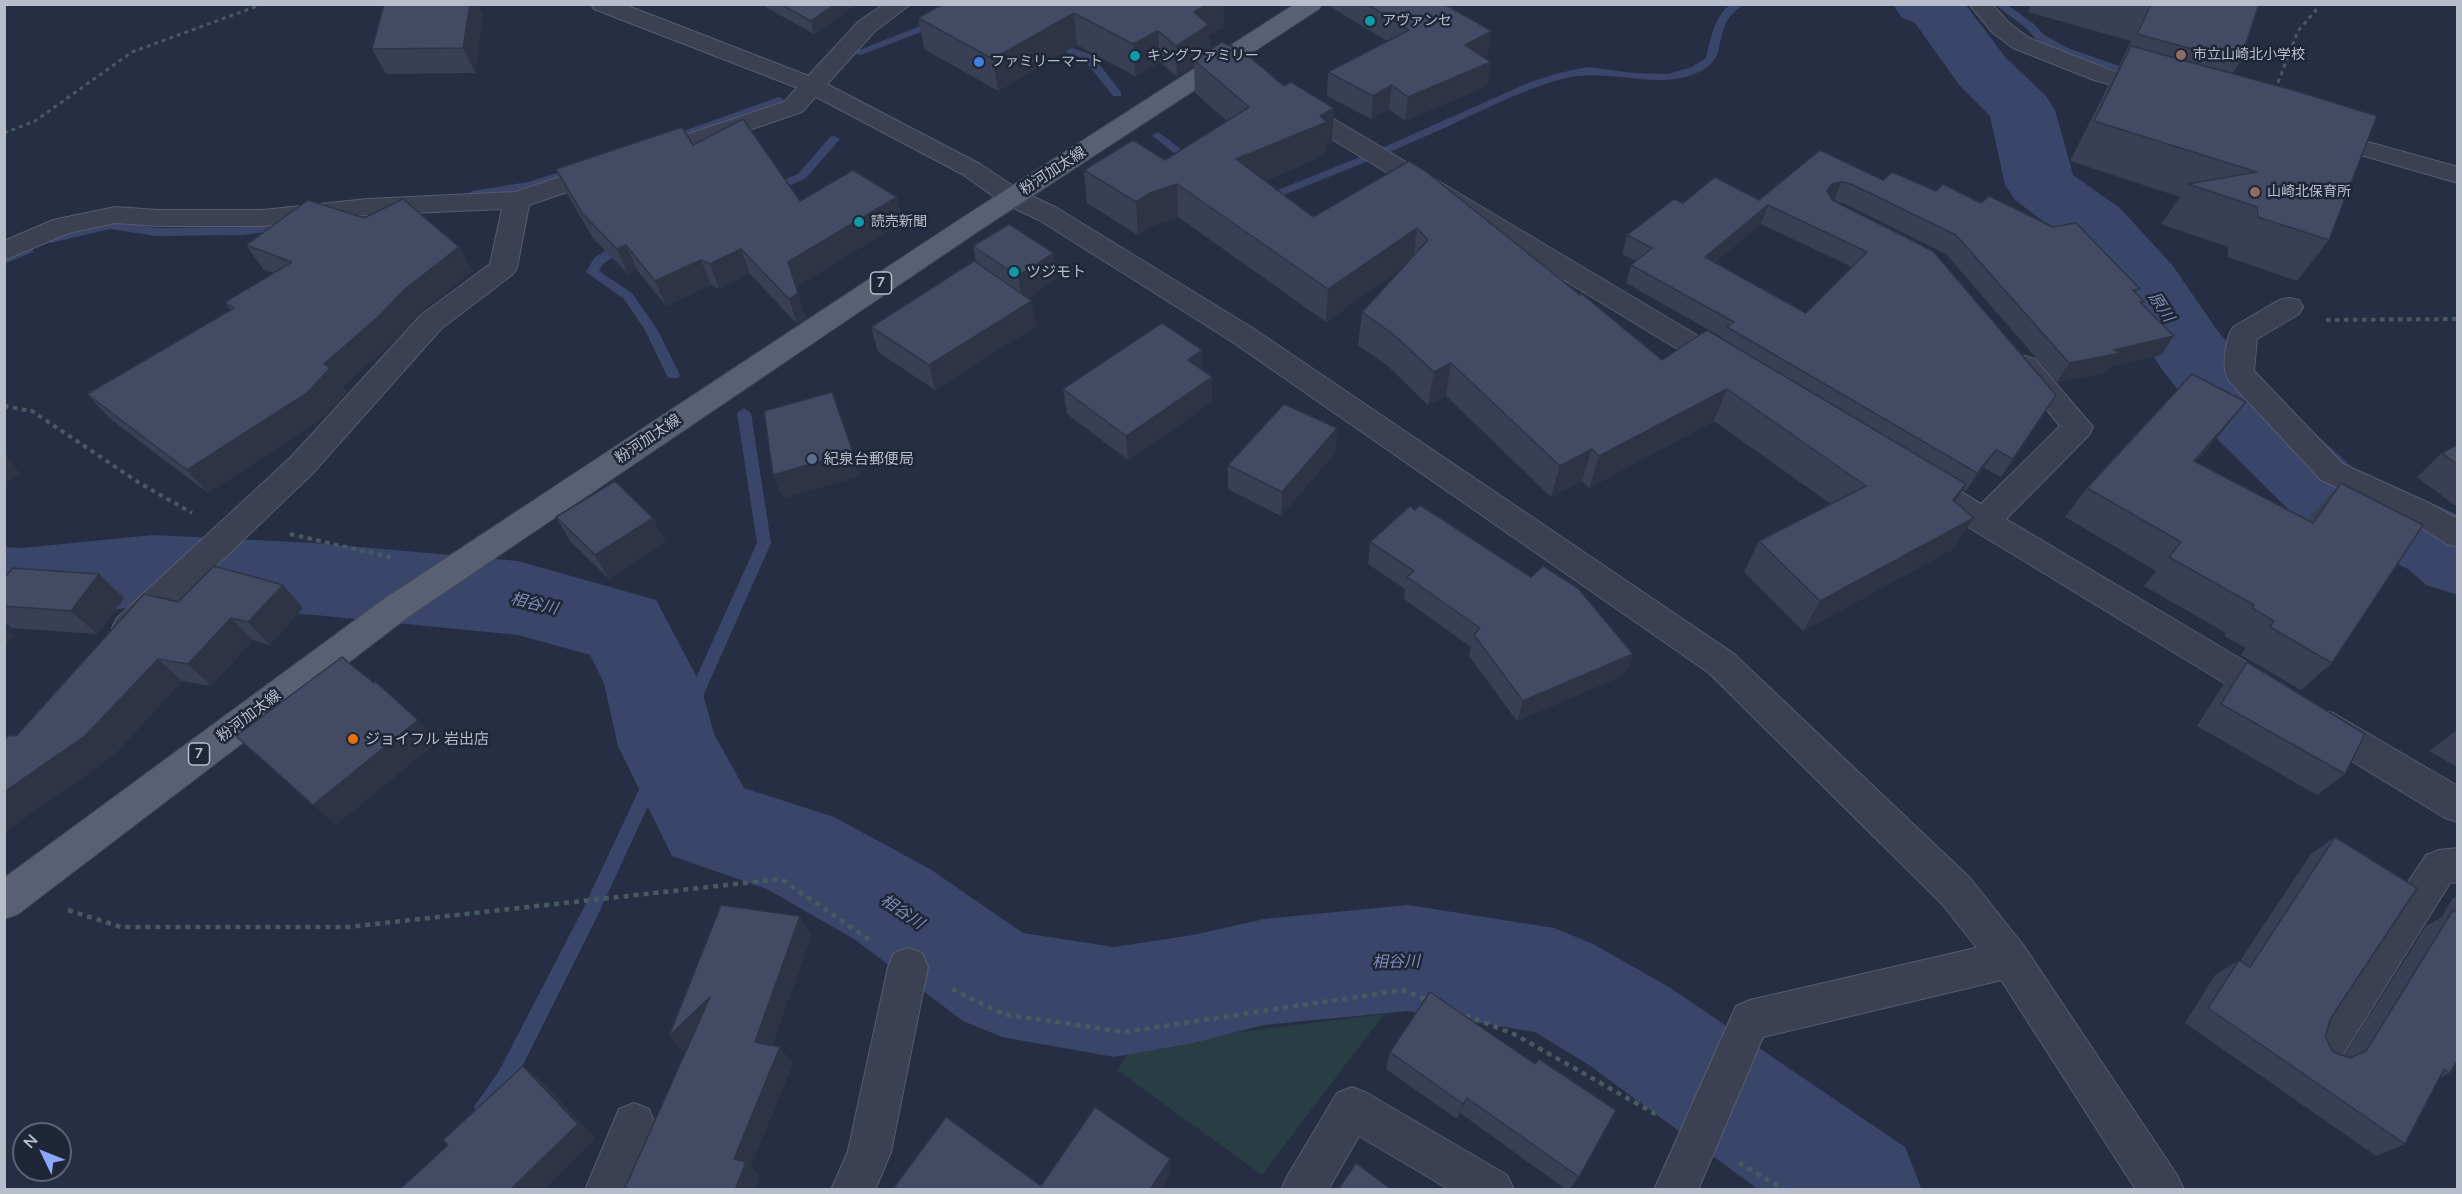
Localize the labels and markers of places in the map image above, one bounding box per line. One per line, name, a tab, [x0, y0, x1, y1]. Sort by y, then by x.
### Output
place label: アヴァンセ	[1382, 13, 1452, 29]
marker: アヴァンセ	[1363, 14, 1377, 28]
place label: 市立山崎北小学校	[2193, 47, 2305, 63]
place label: キングファミリー	[1147, 48, 1259, 64]
marker: 市立山崎北小学校	[2174, 48, 2188, 62]
marker: キングファミリー	[1128, 49, 1142, 63]
place label: ファミリーマート	[991, 54, 1103, 70]
marker: ファミリーマート	[972, 55, 986, 69]
place label: 山崎北保育所	[2267, 184, 2351, 200]
marker: 山崎北保育所	[2248, 185, 2262, 199]
place label: 読売新聞	[871, 214, 927, 230]
marker: 読売新聞	[852, 215, 866, 229]
place label: ツジモト	[1026, 263, 1086, 281]
marker: ツジモト	[1007, 265, 1021, 279]
place label: 紀泉台郵便局	[824, 450, 914, 468]
marker: 紀泉台郵便局	[805, 452, 819, 466]
place label: ジョイフル 岩出店	[365, 730, 489, 748]
marker: ジョイフル 岩出店	[346, 732, 360, 746]

